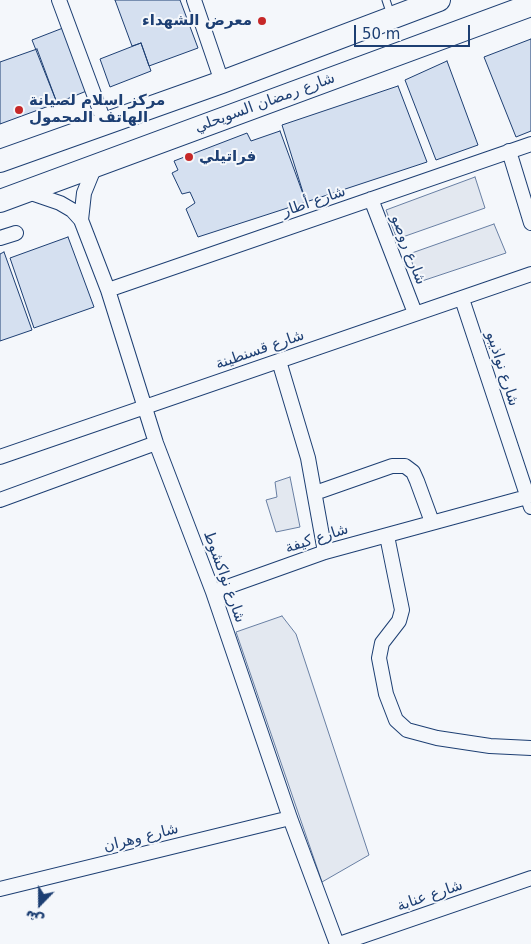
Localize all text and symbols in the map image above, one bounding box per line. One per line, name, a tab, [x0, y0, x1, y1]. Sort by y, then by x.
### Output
place label: معرض الشهداء	[142, 12, 252, 30]
marker: معرض الشهداء	[256, 15, 268, 27]
scale bar	[356, 15, 472, 47]
text: 50 m	[362, 25, 400, 43]
street label: شارع رمضان السويحلي	[192, 69, 338, 137]
place label: مركز اسلام لصيانة الهاتف المحمول	[29, 92, 165, 127]
marker: مركز اسلام لصيانة الهاتف المحمول	[13, 104, 25, 116]
place label: فراتيلي	[199, 148, 256, 166]
marker: فراتيلي	[183, 151, 195, 163]
street label: شارع أطار	[280, 183, 348, 221]
street label: شارع روصو	[387, 213, 429, 287]
street label: شارع قسنطينة	[213, 326, 307, 374]
street label: شارع نواذيبو	[481, 329, 523, 409]
street label: شارع كيفة	[283, 520, 351, 558]
street label: شارع نواكشوط	[199, 529, 249, 625]
street label: شارع وهران	[102, 820, 180, 856]
street label: شارع عنابة	[395, 876, 465, 916]
north arrow	[15, 879, 65, 929]
text: ش	[22, 907, 46, 929]

